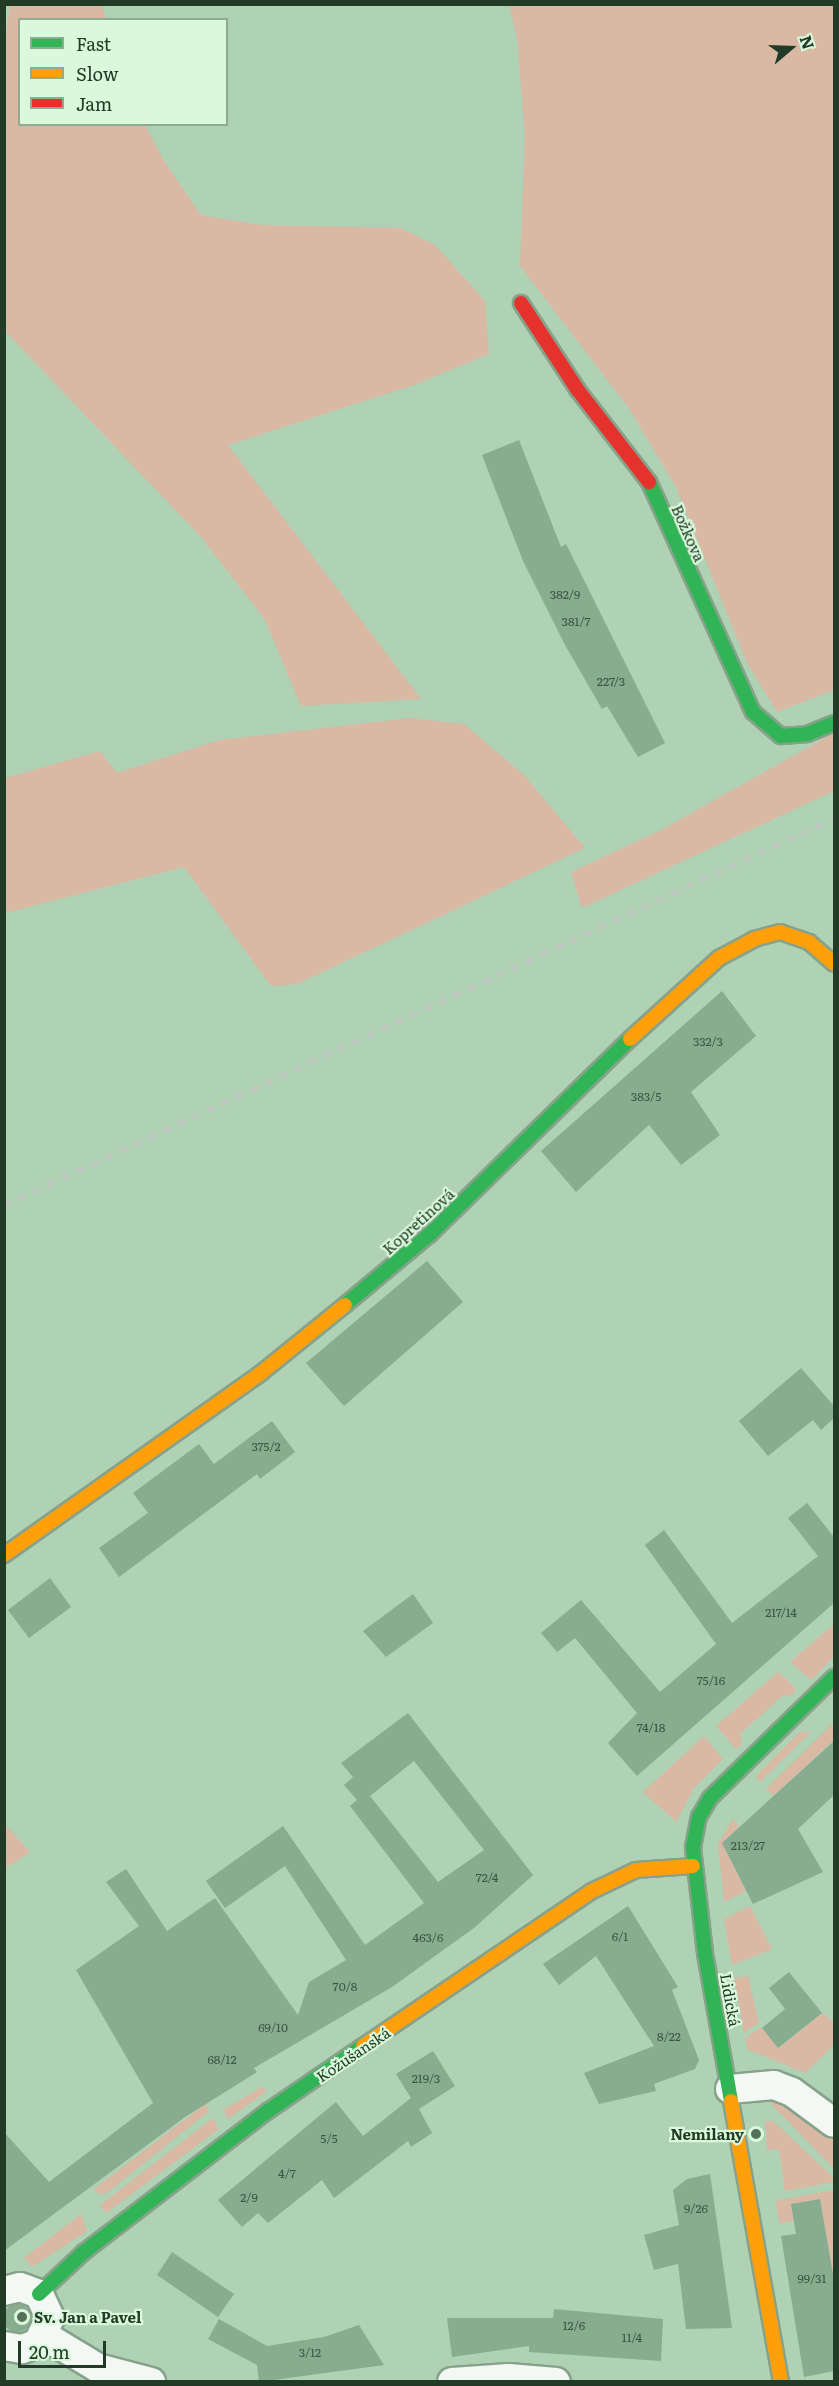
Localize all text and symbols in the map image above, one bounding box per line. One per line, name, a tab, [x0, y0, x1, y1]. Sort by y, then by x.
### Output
legend	[18, 18, 228, 126]
north arrow	[761, 18, 821, 78]
text: Fast	[76, 30, 111, 57]
text: N	[794, 32, 822, 52]
text: Slow	[76, 60, 118, 87]
text: Jam	[76, 90, 112, 117]
street label: Božkova	[669, 502, 709, 564]
house number: 382/9	[550, 588, 580, 602]
house number: 381/7	[561, 615, 591, 629]
house number: 227/3	[597, 675, 625, 689]
house number: 332/3	[693, 1035, 723, 1049]
house number: 383/5	[631, 1090, 661, 1104]
street label: Kopretinová	[379, 1184, 457, 1258]
house number: 375/2	[251, 1440, 281, 1454]
house number: 217/14	[765, 1606, 797, 1620]
house number: 75/16	[697, 1674, 725, 1688]
house number: 74/18	[637, 1721, 665, 1735]
house number: 213/27	[731, 1839, 765, 1853]
house number: 72/4	[476, 1871, 498, 1885]
house number: 6/1	[612, 1930, 628, 1944]
house number: 463/6	[413, 1931, 443, 1945]
street label: Lidická	[718, 1972, 744, 2028]
house number: 70/8	[333, 1980, 357, 1994]
house number: 69/10	[258, 2021, 288, 2035]
street label: Kožušanská	[313, 2023, 393, 2085]
house number: 8/22	[657, 2030, 681, 2044]
house number: 68/12	[207, 2053, 237, 2067]
house number: 219/3	[412, 2072, 440, 2086]
place label: Nemilany	[670, 2125, 744, 2143]
marker: Nemilany	[749, 2127, 763, 2141]
house number: 5/5	[320, 2132, 338, 2146]
house number: 4/7	[278, 2167, 296, 2181]
house number: 2/9	[240, 2191, 258, 2205]
house number: 9/26	[684, 2202, 708, 2216]
house number: 99/31	[798, 2272, 826, 2286]
place label: Sv. Jan a Pavel	[34, 2308, 141, 2326]
marker: Sv. Jan a Pavel	[15, 2310, 29, 2324]
house number: 12/6	[563, 2319, 585, 2333]
scale bar	[21, 2329, 110, 2367]
house number: 11/4	[622, 2331, 642, 2345]
text: 20 m	[29, 2338, 70, 2365]
house number: 3/12	[299, 2346, 321, 2360]

